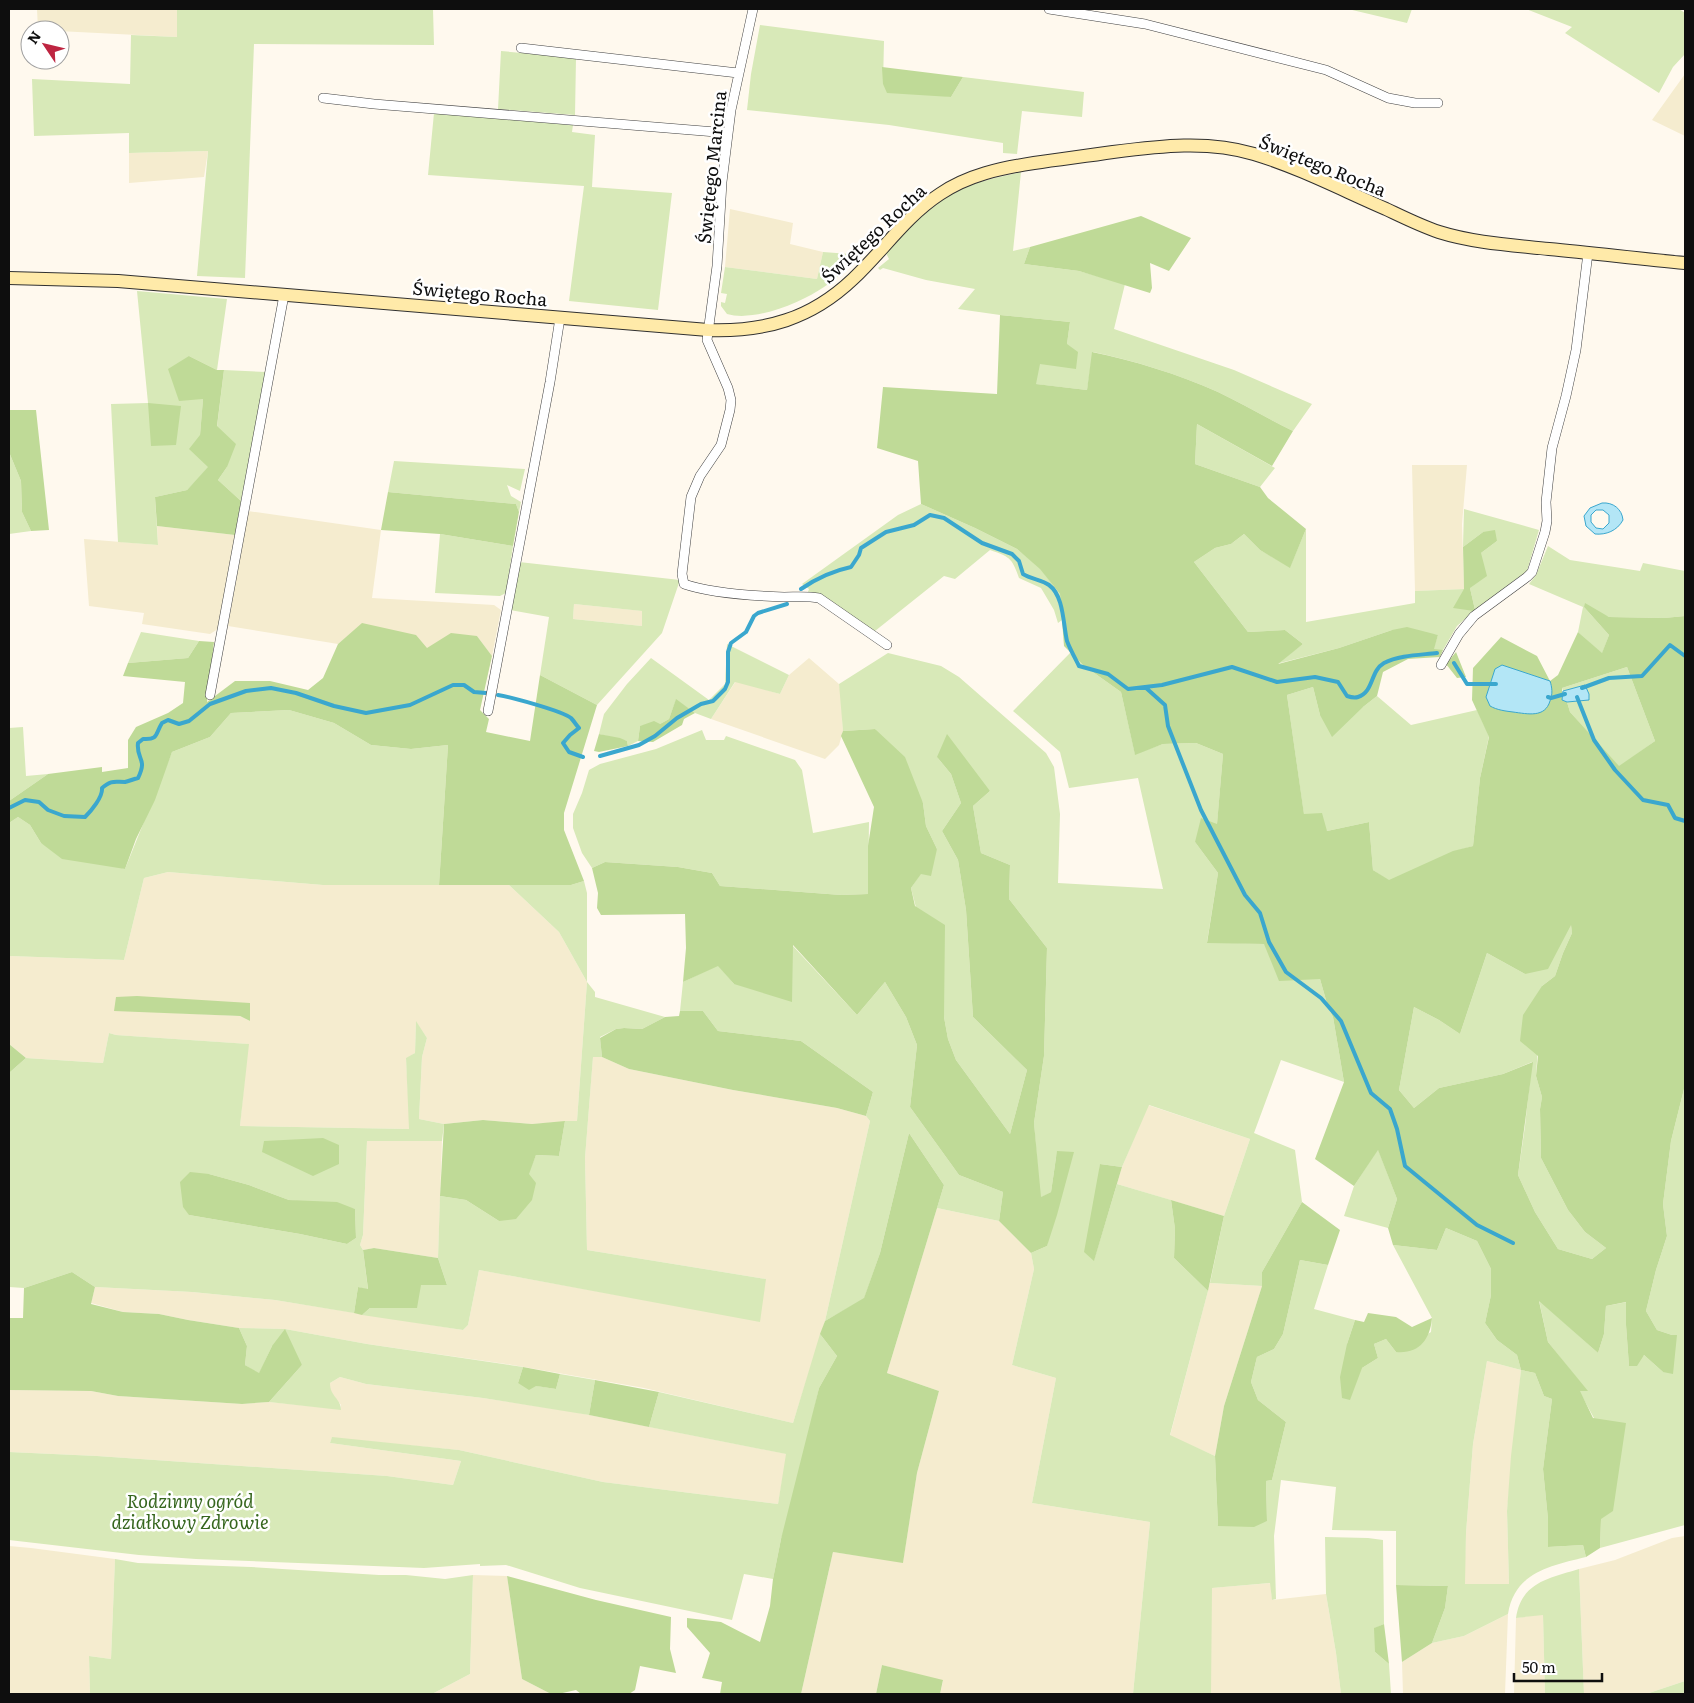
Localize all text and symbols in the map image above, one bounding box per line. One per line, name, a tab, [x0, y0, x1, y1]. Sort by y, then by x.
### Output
north arrow	[20, 20, 70, 70]
text: N	[22, 26, 45, 48]
street label: Świętego Marcina	[690, 89, 732, 245]
street label: Świętego Rocha	[1255, 127, 1391, 203]
street label: Świętego Rocha	[814, 177, 932, 289]
street label: Świętego Rocha	[412, 274, 549, 312]
park label: Rodzinny ogród działkowy Zdrowie	[111, 1487, 269, 1535]
scale bar	[1514, 1650, 1602, 1682]
text: 50 m	[1522, 1655, 1556, 1678]

